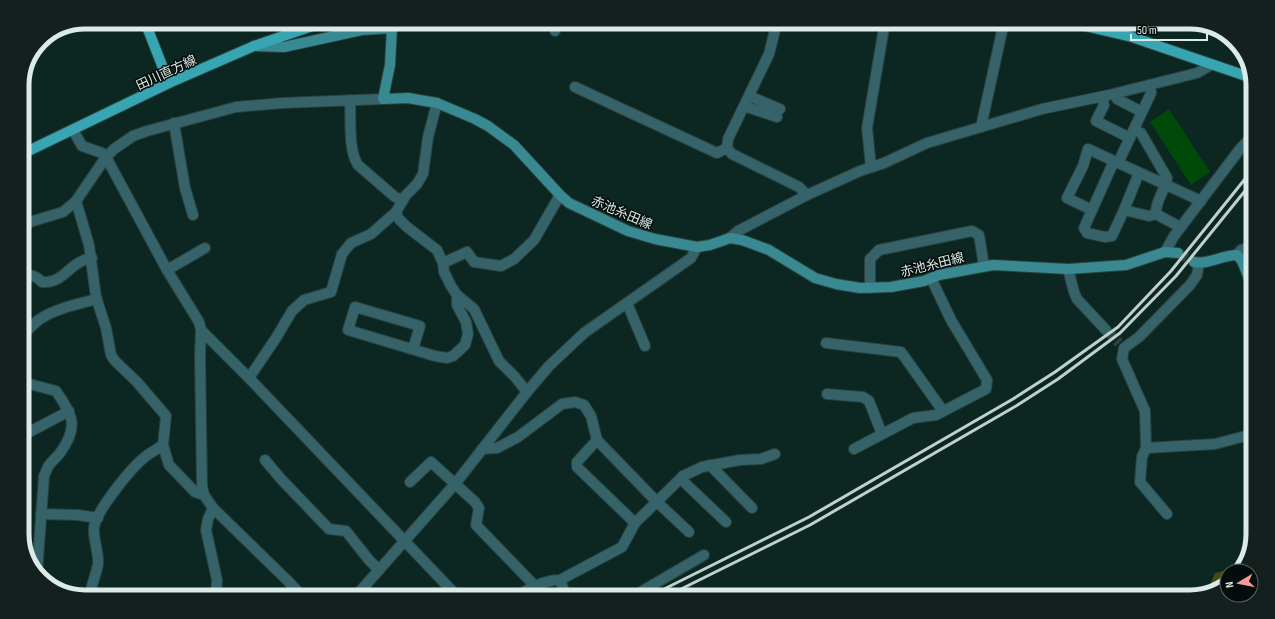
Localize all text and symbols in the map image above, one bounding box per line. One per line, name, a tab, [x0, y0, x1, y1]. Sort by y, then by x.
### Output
scale bar	[1131, 16, 1207, 42]
text: 50 m	[1137, 23, 1157, 38]
street label: 田川直方線	[134, 52, 199, 94]
street label: 赤池糸田線	[589, 193, 655, 233]
street label: 赤池糸田線	[899, 249, 966, 281]
north arrow	[1219, 563, 1259, 603]
text: N	[1223, 581, 1237, 589]

